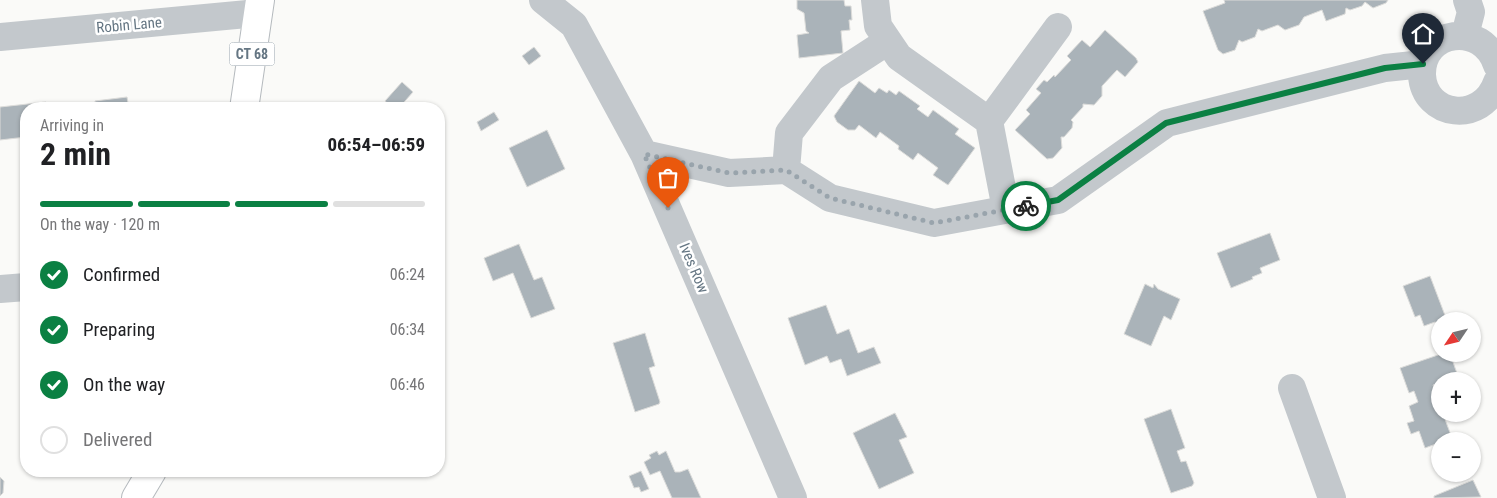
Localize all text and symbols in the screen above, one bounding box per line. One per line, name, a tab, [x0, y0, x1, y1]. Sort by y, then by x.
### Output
street label: Robin Lane	[96, 13, 162, 37]
pin	[1402, 13, 1444, 64]
icon: home	[1409, 20, 1437, 48]
road number: CT 68	[230, 42, 274, 66]
text: Arriving in	[40, 116, 104, 135]
text: 06:54–06:59	[327, 133, 425, 156]
text: 2 min	[40, 135, 111, 173]
pin	[647, 157, 689, 208]
icon: bag	[654, 164, 682, 192]
courier	[1001, 181, 1051, 231]
icon: bike	[1012, 192, 1040, 220]
text: On the way · 120 m	[40, 215, 160, 234]
street label: Ives Row	[675, 240, 713, 296]
icon: check	[40, 261, 68, 289]
text: Confirmed	[83, 263, 160, 286]
text: 06:24	[390, 265, 425, 284]
north arrow	[1431, 312, 1481, 362]
map controls	[1431, 312, 1481, 482]
icon: check	[40, 316, 68, 344]
text: Preparing	[83, 318, 155, 341]
text: 06:34	[390, 320, 425, 339]
icon: check	[40, 371, 68, 399]
button: +	[1431, 372, 1481, 422]
text: On the way	[83, 373, 165, 396]
text: 06:46	[390, 375, 425, 394]
text: Delivered	[83, 428, 152, 451]
button: −	[1431, 432, 1481, 482]

